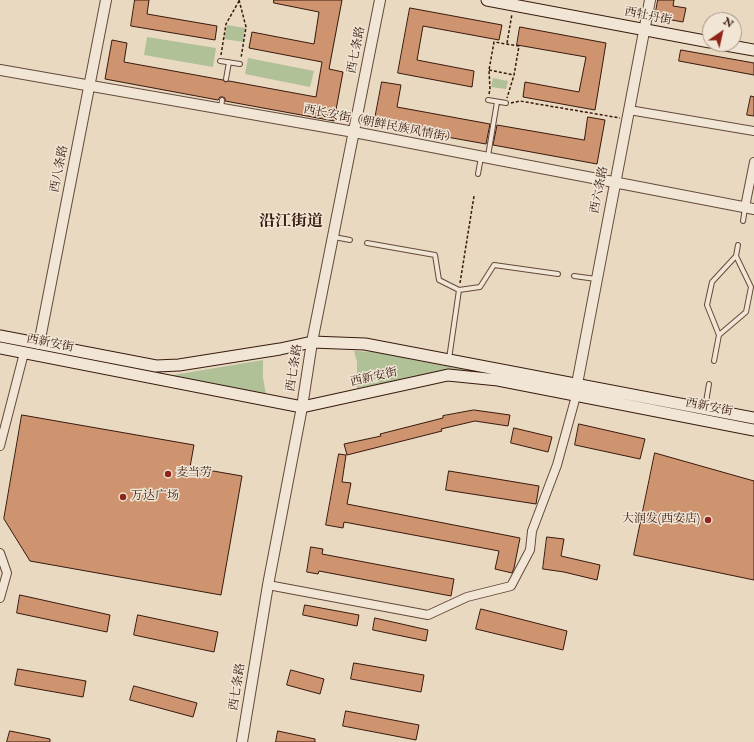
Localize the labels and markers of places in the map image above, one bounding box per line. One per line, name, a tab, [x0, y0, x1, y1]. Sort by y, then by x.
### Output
place label: 麦当劳	[176, 467, 212, 481]
marker: 麦当劳	[163, 469, 173, 479]
place label: 万达广场	[131, 490, 179, 504]
marker: 万达广场	[118, 492, 128, 502]
place label: 大润发(西安店)	[622, 513, 700, 527]
marker: 大润发(西安店)	[703, 515, 713, 525]

